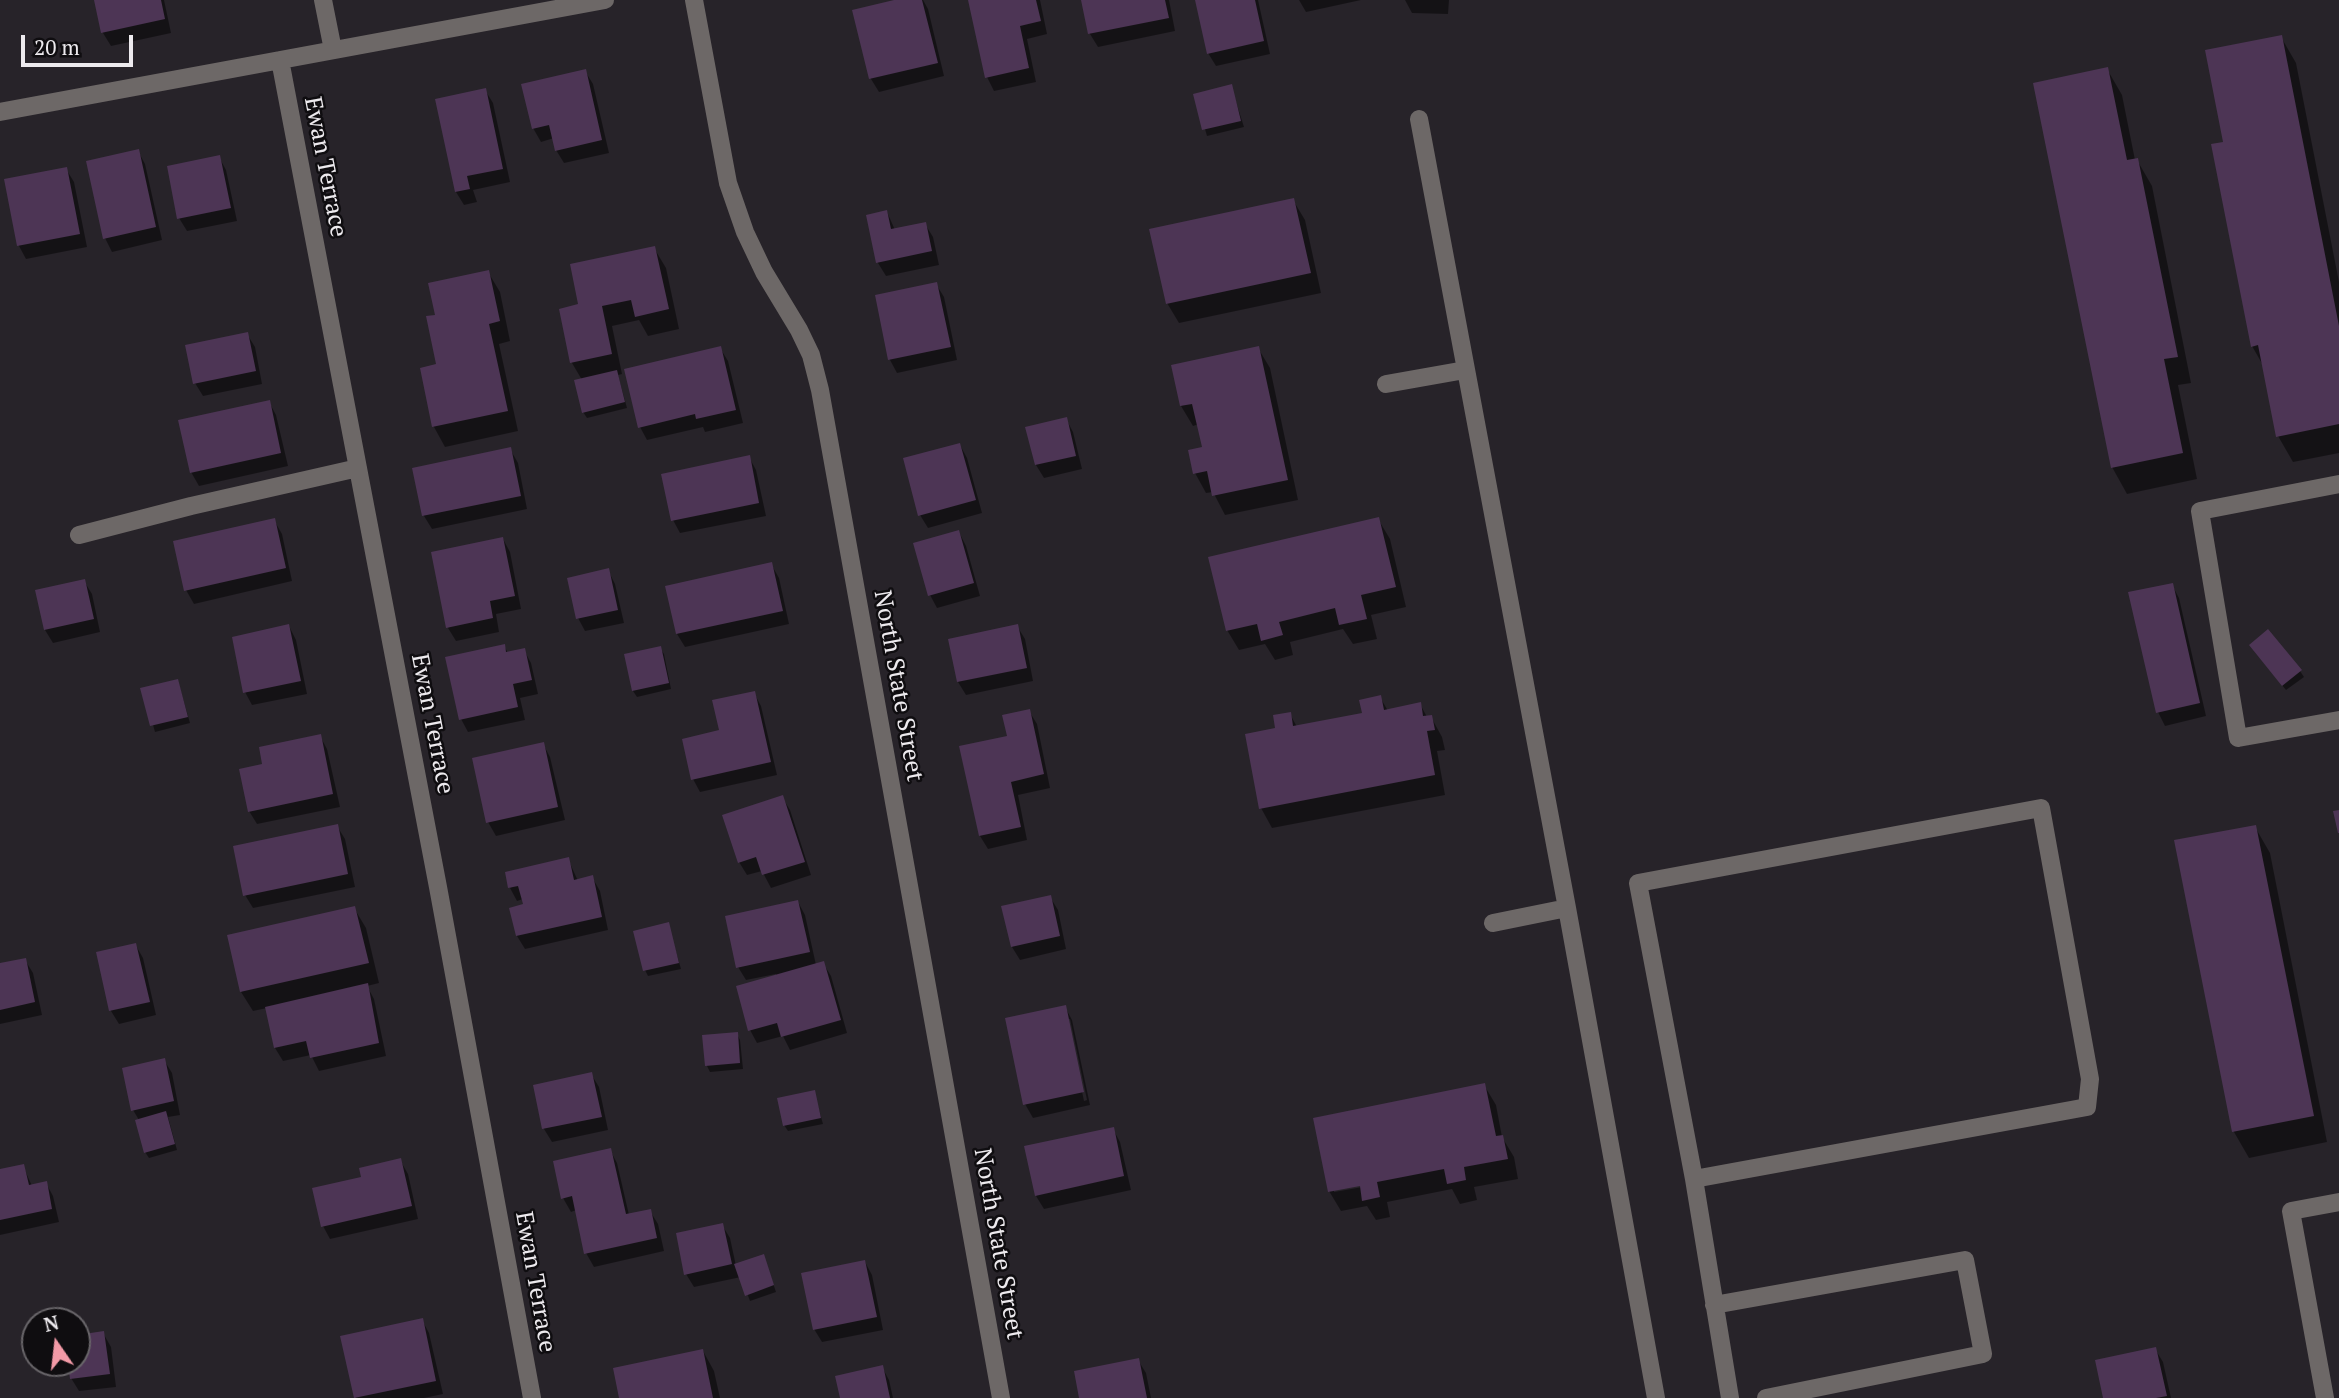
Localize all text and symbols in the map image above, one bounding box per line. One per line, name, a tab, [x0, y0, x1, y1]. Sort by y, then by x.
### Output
scale bar	[24, 21, 136, 65]
text: 20 m	[34, 33, 80, 61]
street label: Ewan Terrace	[297, 94, 353, 240]
street label: North State Street	[867, 588, 929, 784]
street label: Ewan Terrace	[404, 651, 460, 797]
street label: North State Street	[967, 1146, 1029, 1342]
street label: Ewan Terrace	[508, 1209, 562, 1355]
north arrow	[21, 1307, 91, 1377]
text: N	[41, 1309, 61, 1337]

